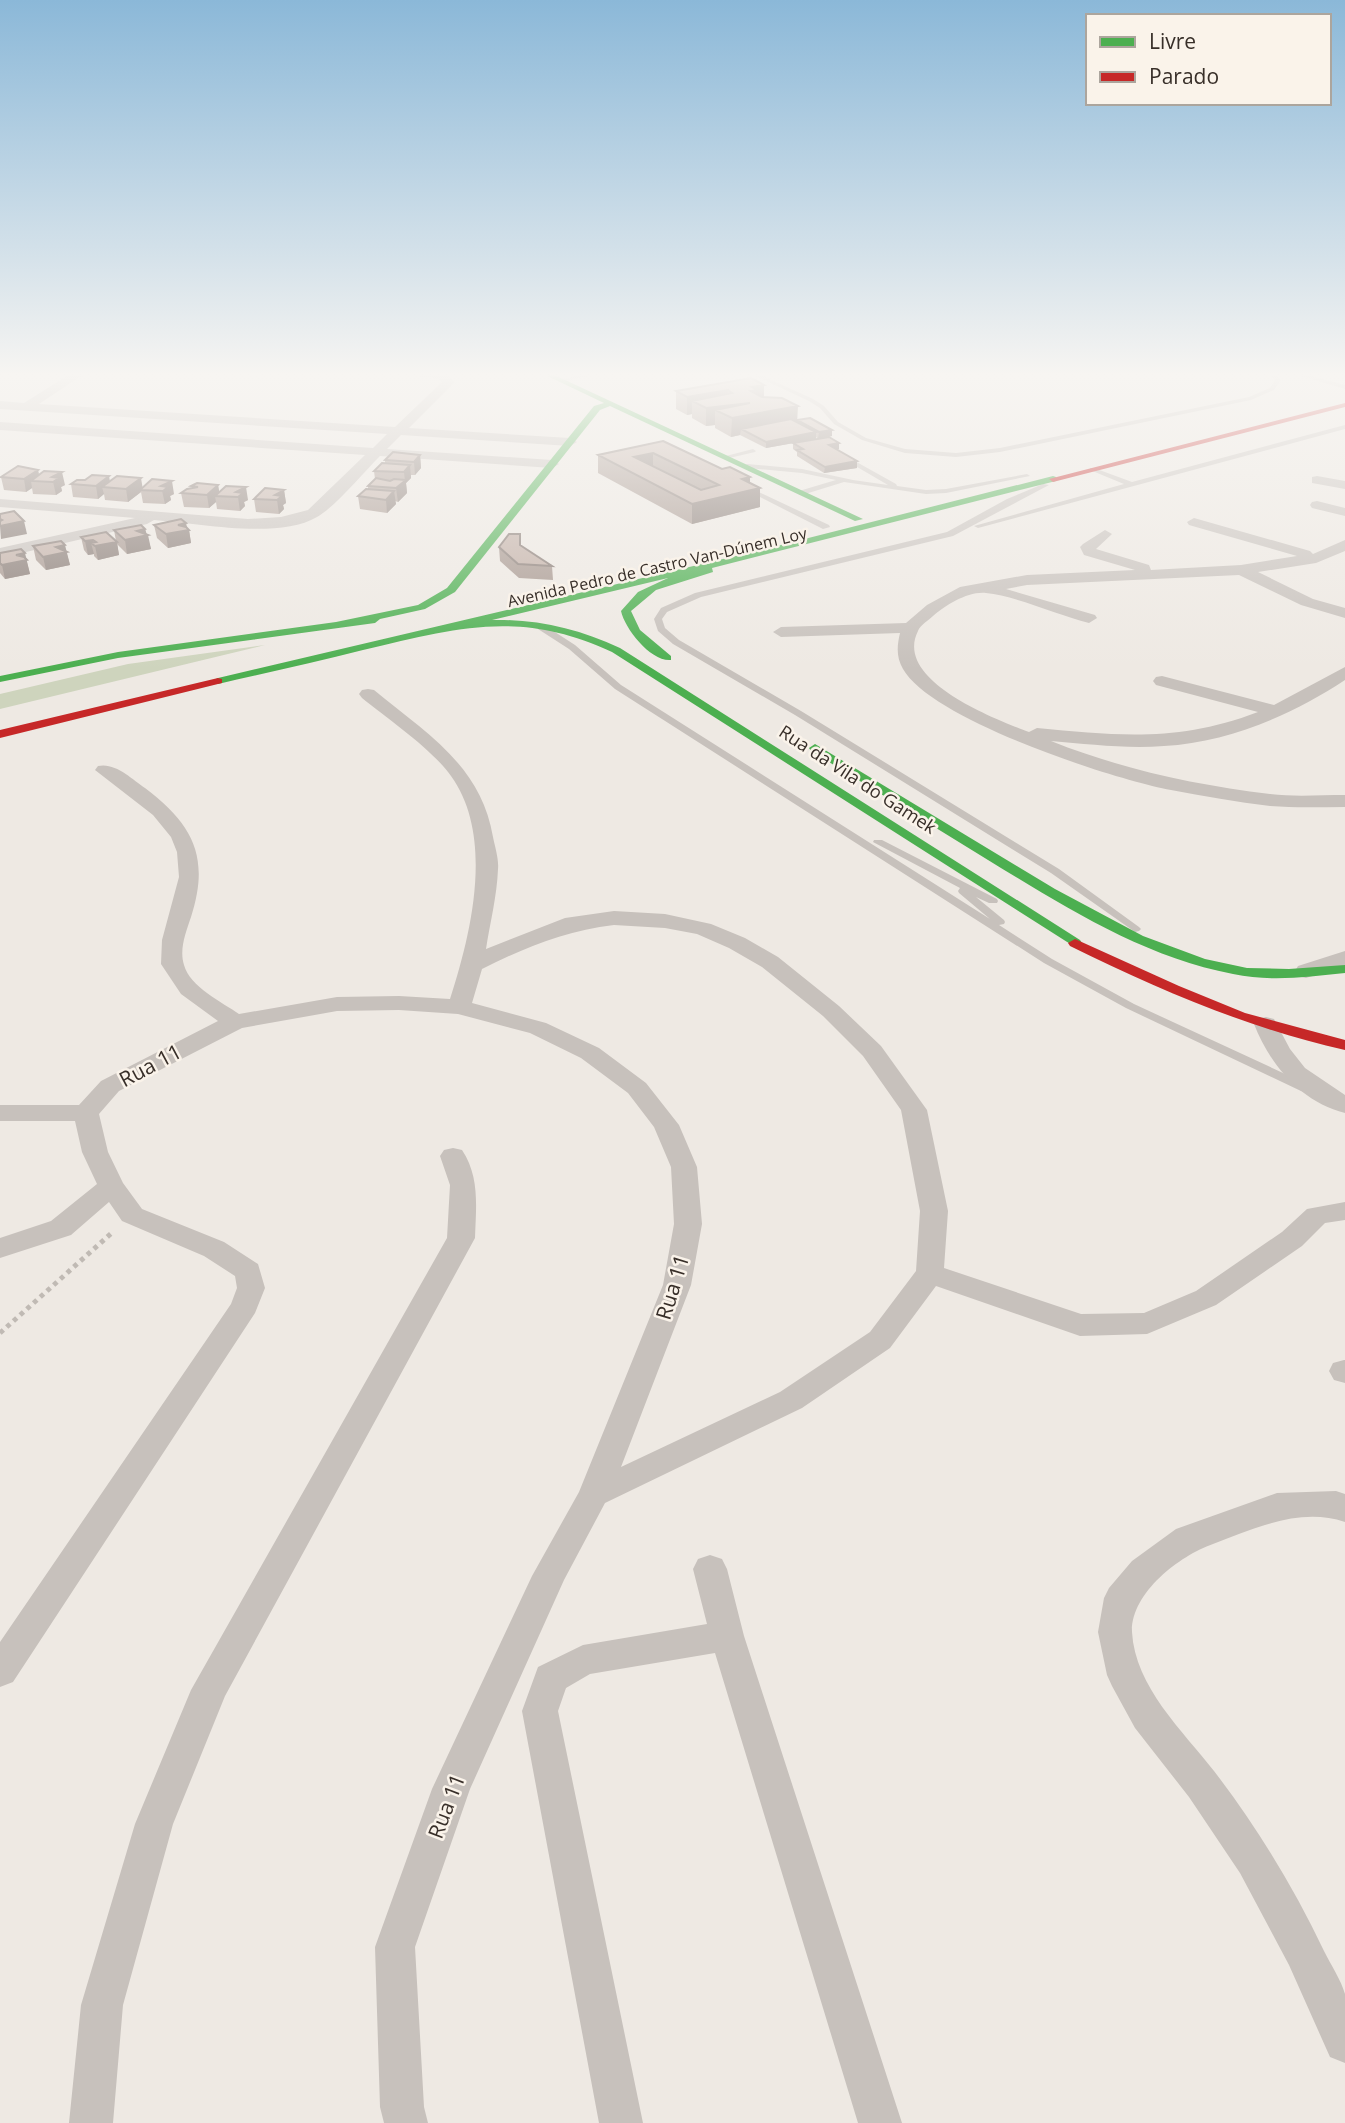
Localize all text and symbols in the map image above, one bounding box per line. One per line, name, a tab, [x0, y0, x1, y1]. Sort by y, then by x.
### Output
legend	[1086, 14, 1331, 105]
text: Livre	[1149, 27, 1196, 55]
text: Parado	[1149, 62, 1219, 90]
street label: Avenida Pedro de Castro Van-Dúnem Loy	[505, 522, 810, 612]
street label: Rua da Vila do Gamek	[775, 719, 942, 839]
street label: Rua 11	[114, 1037, 186, 1093]
street label: Rua 11	[649, 1251, 695, 1323]
street label: Rua 11	[421, 1770, 471, 1842]

